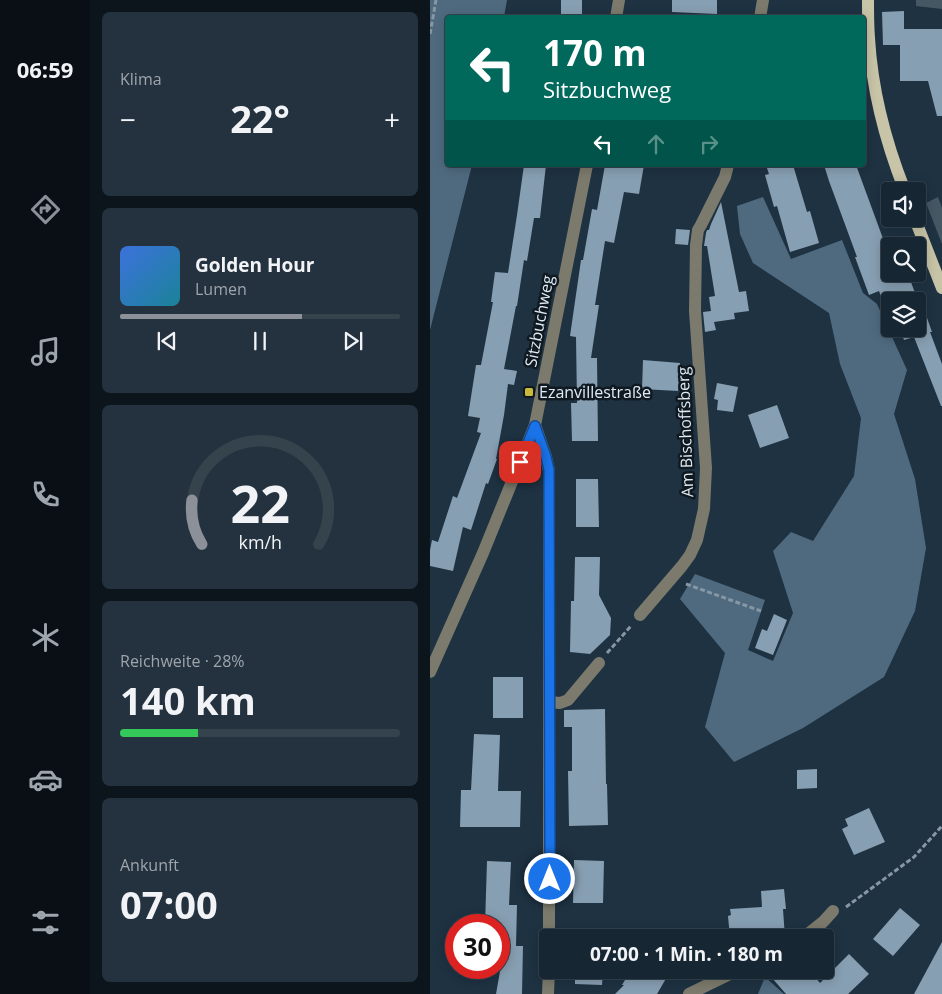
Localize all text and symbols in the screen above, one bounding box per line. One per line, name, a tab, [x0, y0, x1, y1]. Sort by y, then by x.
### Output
text: 170 m	[543, 29, 647, 76]
icon: left	[460, 35, 525, 100]
text: 06:59	[17, 54, 73, 84]
text: Klima	[120, 68, 162, 90]
text: Sitzbuchweg	[543, 74, 671, 104]
text: 22°	[230, 92, 290, 144]
text: −	[120, 100, 136, 138]
text: +	[384, 100, 400, 138]
icon: left	[589, 130, 617, 158]
icon: ahead	[642, 130, 670, 158]
icon: right	[695, 130, 723, 158]
map controls	[881, 182, 926, 337]
button: sound	[881, 182, 926, 227]
icon: directions	[28, 192, 63, 227]
button: search	[881, 237, 926, 282]
text: Golden Hour	[195, 252, 314, 278]
street label: Sitzbuchweg	[519, 273, 559, 369]
text: Lumen	[195, 278, 247, 300]
button: layers	[881, 292, 926, 337]
icon: previous	[153, 327, 181, 355]
icon: pause	[246, 327, 274, 355]
icon: next	[339, 327, 367, 355]
icon: music	[28, 334, 63, 369]
street label: Am Bischoffsberg	[672, 366, 698, 498]
place label: Ezanvillestraße	[539, 381, 651, 403]
marker: Ezanvillestraße	[523, 386, 535, 398]
pin	[499, 441, 541, 483]
icon: arrive	[506, 448, 534, 476]
text: 22	[230, 467, 290, 538]
icon: phone	[28, 477, 63, 512]
text: km/h	[238, 530, 282, 554]
icon: climate	[28, 620, 63, 655]
text: Reichweite · 28%	[120, 650, 245, 672]
text: 140 km	[120, 674, 256, 726]
icon: car	[28, 762, 63, 797]
position arrow	[523, 852, 575, 904]
text: Ankunft	[120, 854, 179, 876]
text: 07:00	[120, 878, 218, 930]
icon: filters	[28, 905, 63, 940]
speed limit sign: 30	[445, 914, 510, 979]
text: 07:00 · 1 Min. · 180 m	[590, 941, 783, 967]

